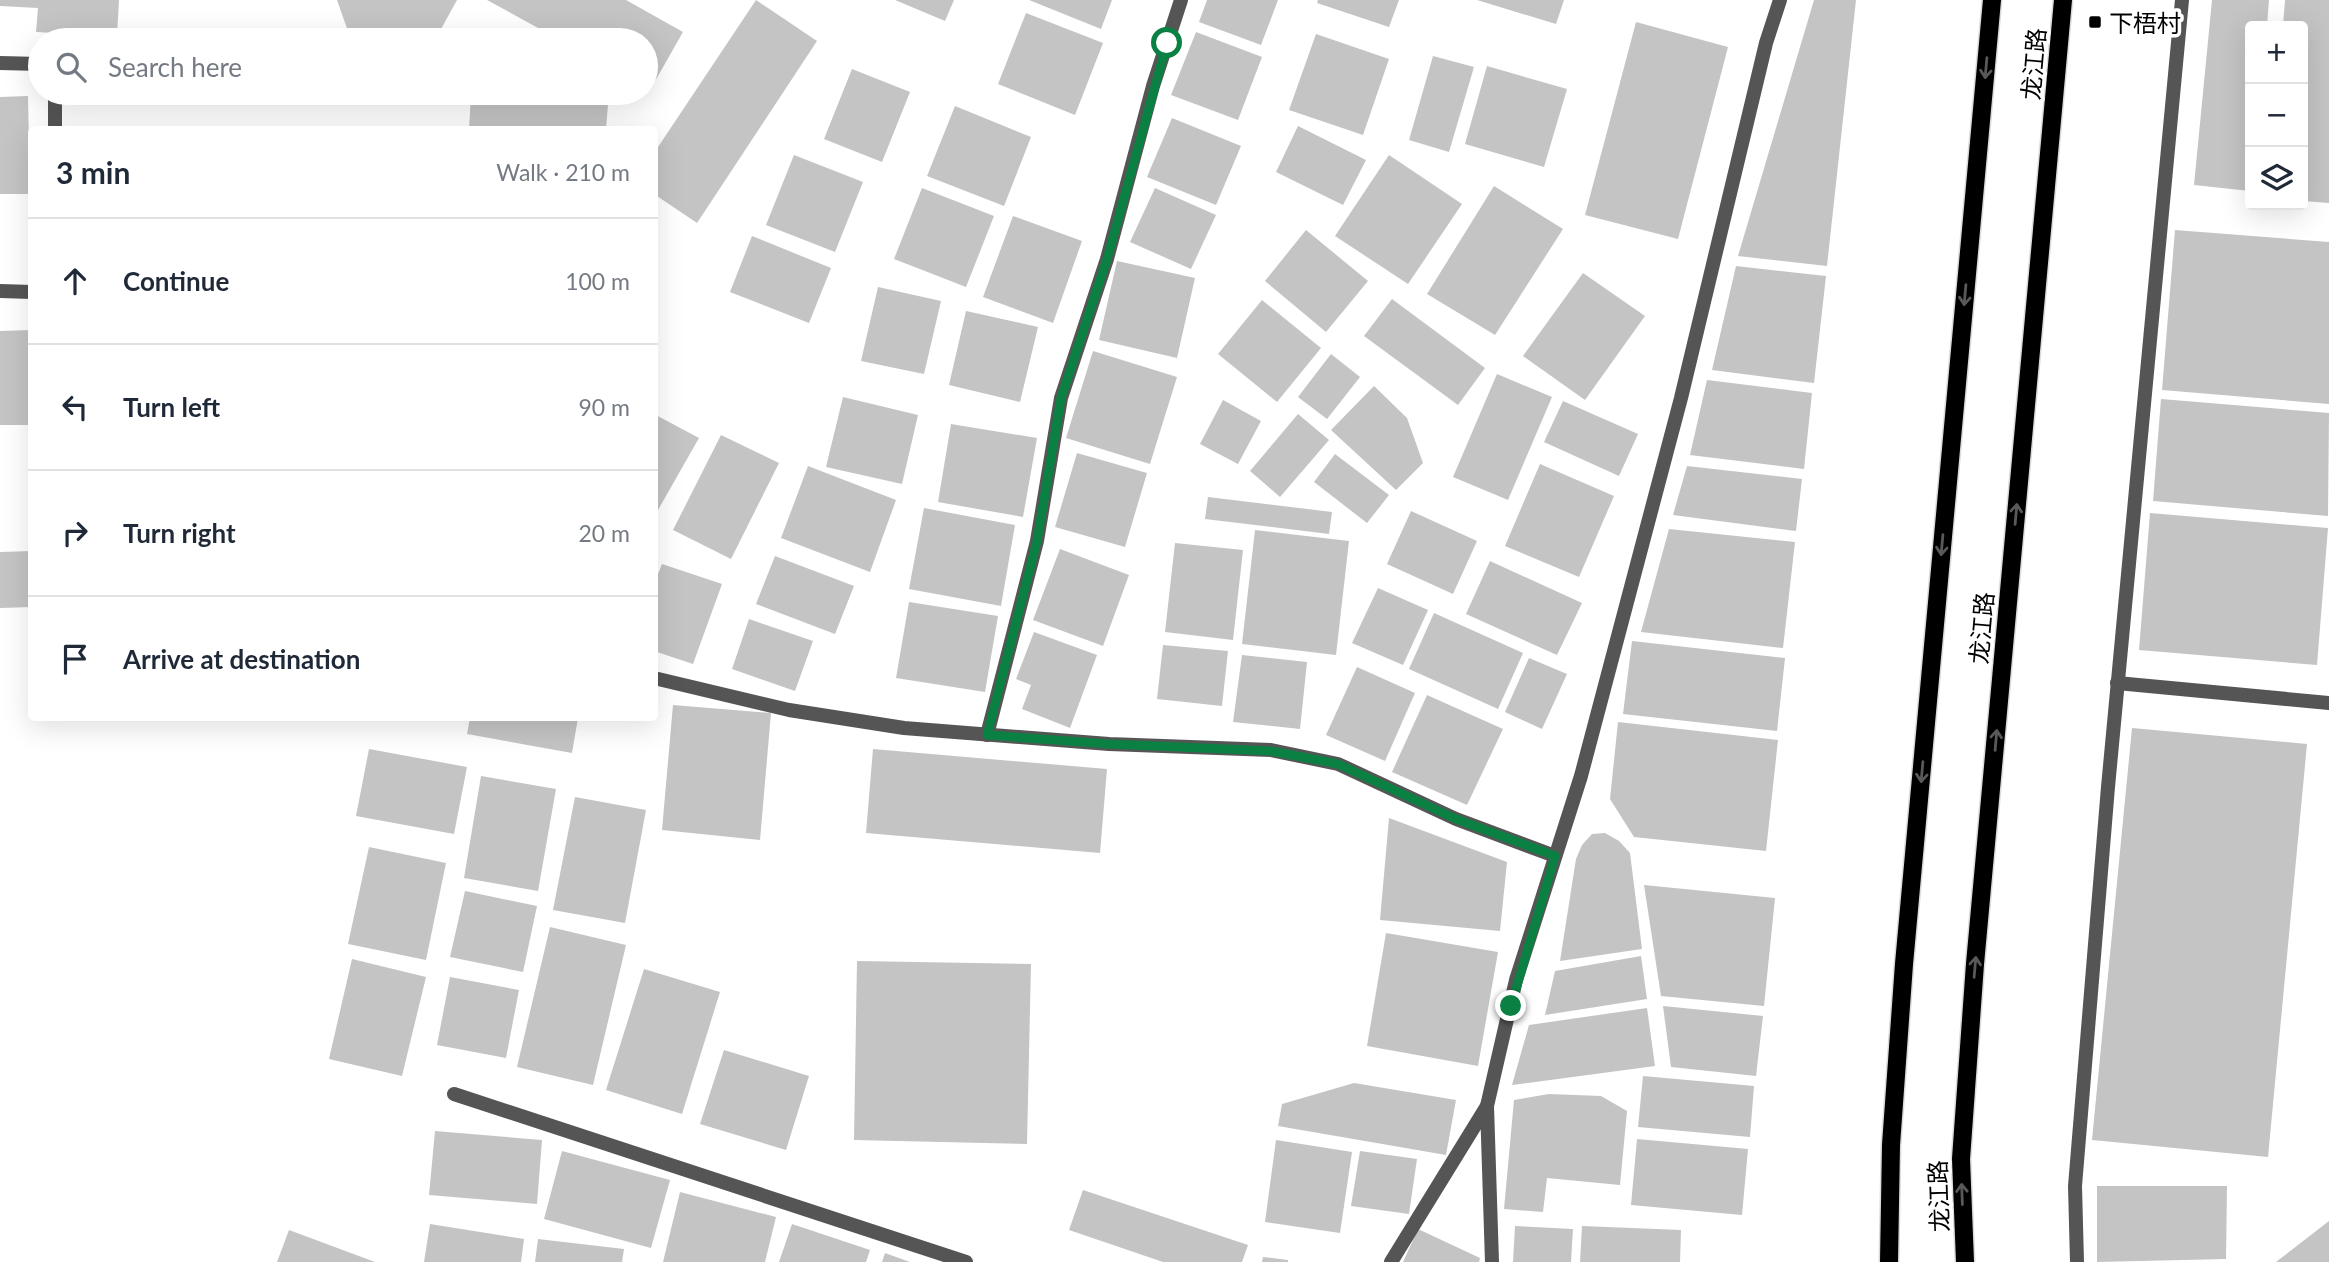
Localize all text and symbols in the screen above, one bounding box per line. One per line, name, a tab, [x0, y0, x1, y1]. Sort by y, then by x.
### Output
place label: 下梧村	[2109, 8, 2181, 37]
marker: 下梧村	[2087, 14, 2103, 30]
map controls	[2245, 21, 2308, 210]
button: +	[2245, 21, 2308, 84]
route start	[1151, 27, 1182, 58]
street label: 龙江路	[2015, 27, 2051, 101]
search box	[28, 28, 658, 105]
icon: search	[52, 48, 90, 86]
text: Search here	[108, 51, 242, 83]
one-way arrow	[1979, 56, 1992, 79]
button: −	[2245, 84, 2308, 147]
button: layers	[2245, 147, 2308, 210]
text: 3 min	[56, 154, 130, 190]
text: Walk · 210 m	[496, 158, 630, 186]
icon: ahead	[56, 262, 94, 300]
text: Continue	[123, 265, 229, 297]
text: 100 m	[565, 267, 630, 295]
one-way arrow	[1958, 283, 1971, 305]
icon: left	[56, 388, 94, 426]
text: Turn left	[123, 391, 220, 423]
text: 90 m	[579, 393, 630, 421]
one-way arrow	[2010, 503, 2023, 526]
icon: right	[56, 514, 94, 552]
text: Turn right	[123, 517, 236, 549]
text: 20 m	[579, 519, 630, 547]
one-way arrow	[1935, 534, 1948, 556]
street label: 龙江路	[1963, 591, 1999, 665]
icon: arrive	[56, 640, 94, 678]
text: Arrive at destination	[123, 643, 360, 675]
one-way arrow	[1990, 730, 2003, 752]
one-way arrow	[1915, 760, 1928, 783]
one-way arrow	[1969, 956, 1982, 979]
route end	[1495, 990, 1526, 1021]
street label: 龙江路	[1922, 1160, 1954, 1232]
one-way arrow	[1956, 1183, 1969, 1206]

